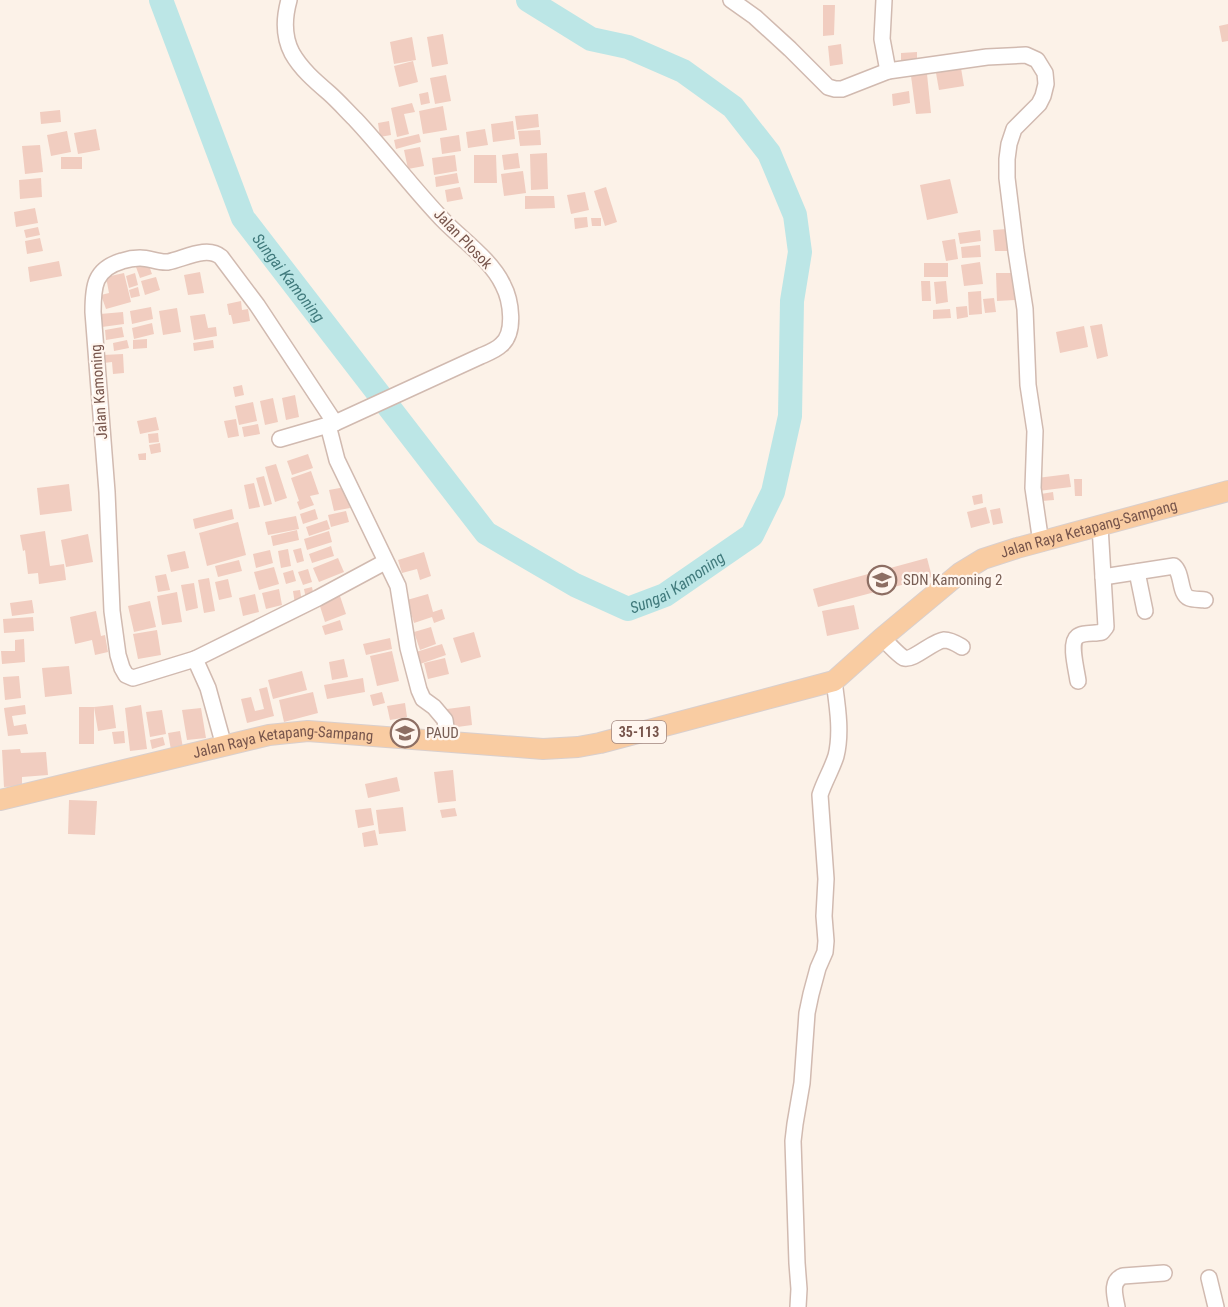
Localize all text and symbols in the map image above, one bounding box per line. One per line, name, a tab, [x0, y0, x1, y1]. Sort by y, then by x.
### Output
street label: Jalan Plosok	[430, 205, 496, 273]
water label: Sungai Kamoning	[249, 229, 329, 326]
street label: Jalan Kamoning	[87, 344, 111, 440]
street label: Jalan Raya Ketapang-Sampang	[998, 496, 1179, 562]
water label: Sungai Kamoning	[627, 547, 728, 617]
school or university icon: SDN Kamoning 2	[866, 564, 898, 596]
place label: SDN Kamoning 2	[903, 571, 1003, 589]
school or university icon: PAUD	[389, 717, 421, 749]
road number: 35-113	[612, 721, 666, 743]
street label: Jalan Raya Ketapang-Sampang	[191, 722, 374, 762]
place label: PAUD	[426, 724, 459, 742]

